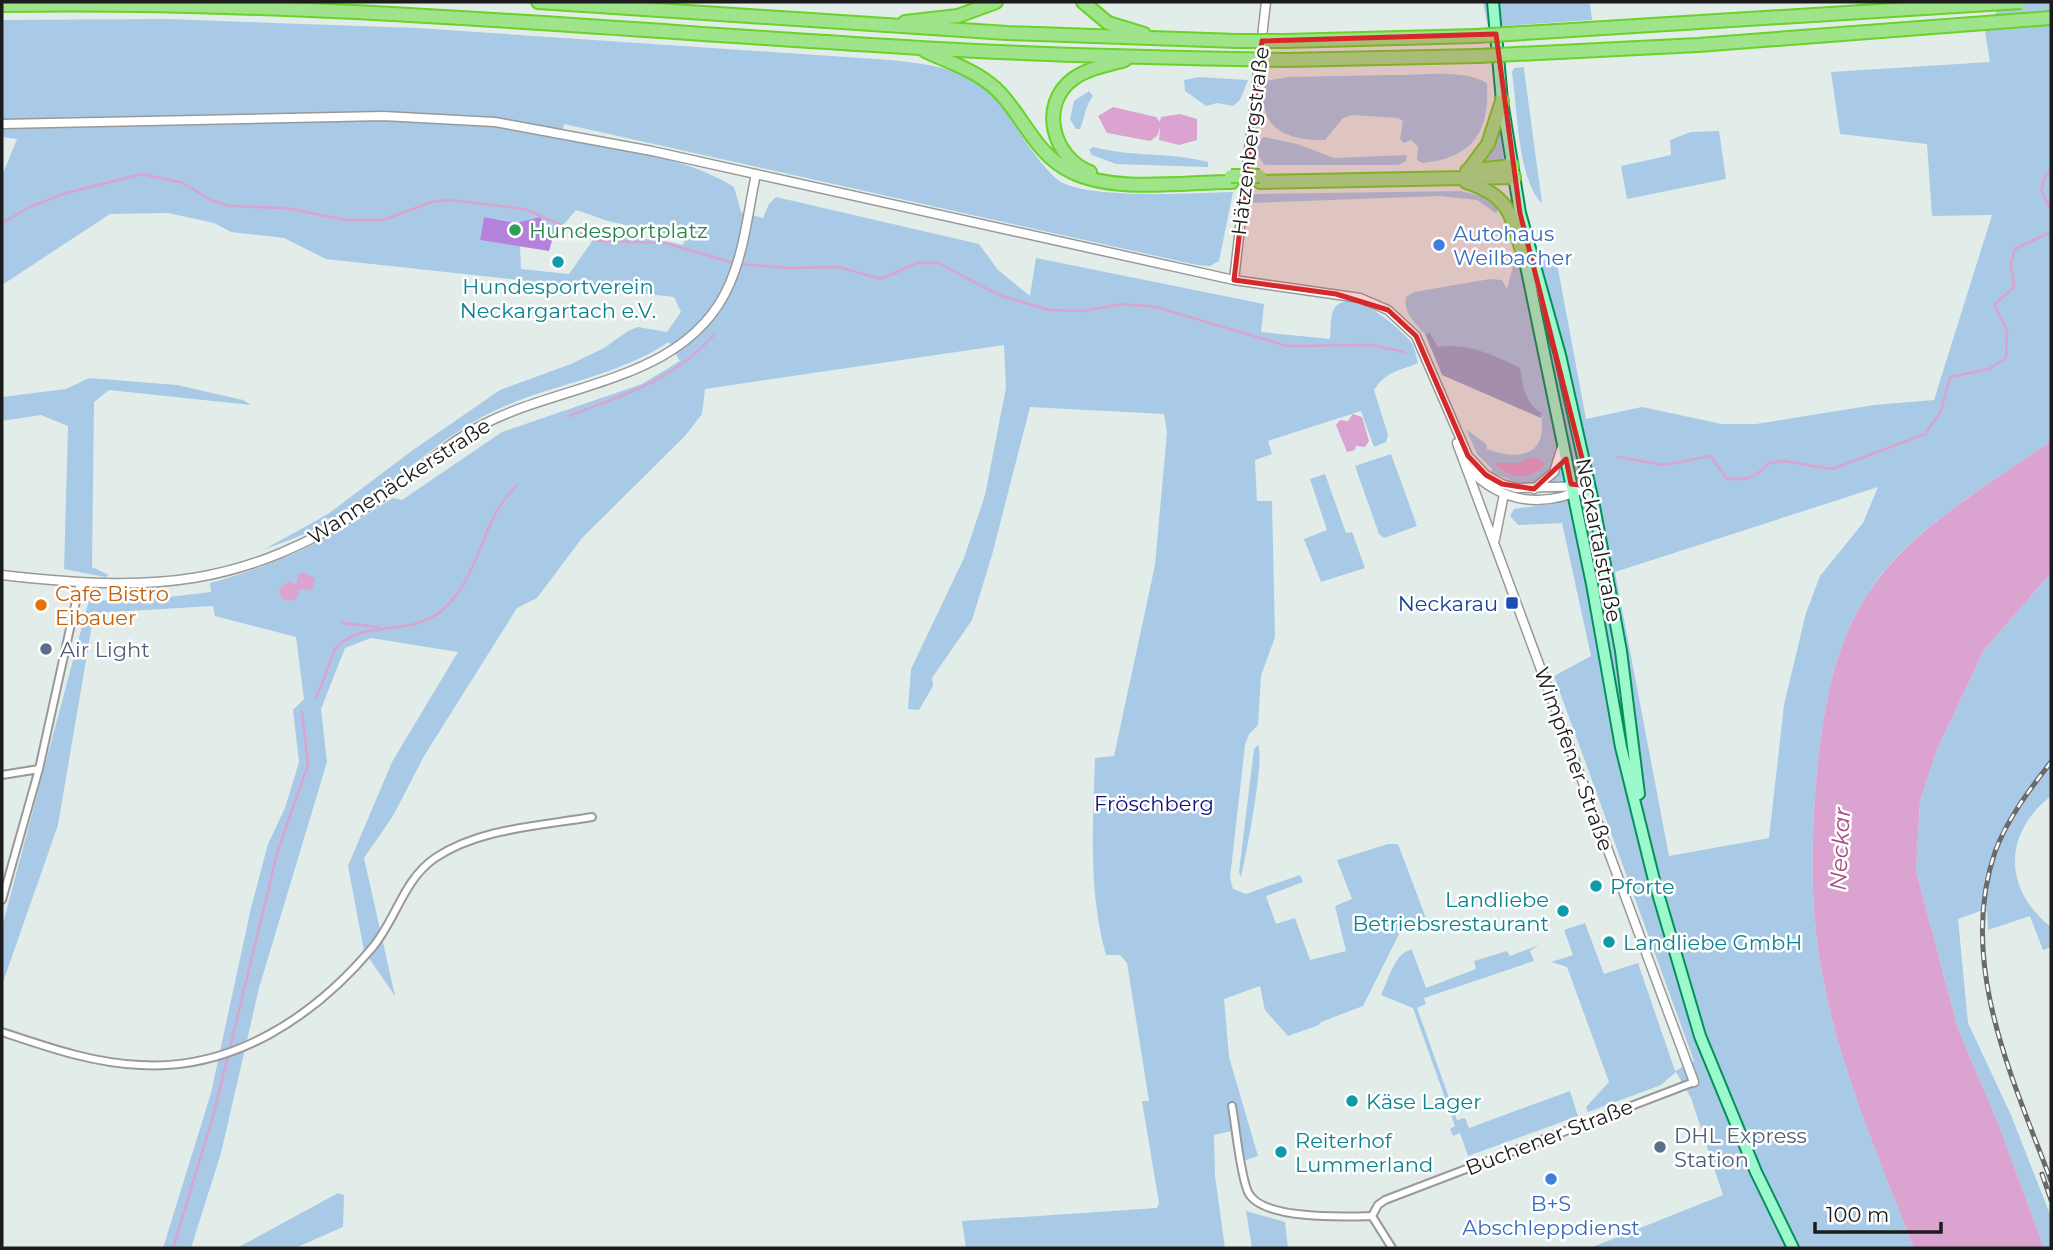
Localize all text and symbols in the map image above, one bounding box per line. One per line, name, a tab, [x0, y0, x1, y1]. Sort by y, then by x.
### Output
street label: Hätzenbergstraße	[1226, 45, 1274, 237]
place label: Hundesportplatz	[529, 218, 708, 243]
place label: Autohaus Weilbacher	[1453, 221, 1573, 270]
marker: Hundesportplatz	[507, 222, 523, 238]
marker: Autohaus Weilbacher	[1431, 237, 1447, 253]
marker: Hundesportverein Neckargartach e.V.	[550, 254, 566, 270]
place label: Hundesportverein Neckargartach e.V.	[460, 274, 656, 323]
street label: Wannenäckerstraße	[303, 413, 495, 549]
street label: Neckartalstraße	[1571, 456, 1627, 624]
place label: Cafe Bistro Eibauer	[55, 581, 169, 630]
place label: Neckarau	[1398, 591, 1498, 616]
marker: Neckarau	[1504, 595, 1520, 611]
marker: Cafe Bistro Eibauer	[33, 597, 49, 613]
place label: Air Light	[60, 637, 150, 662]
marker: Air Light	[38, 641, 54, 657]
street label: Wimpfener Straße	[1529, 664, 1619, 854]
park label: Fröschberg	[1094, 791, 1214, 816]
water label: Neckar	[1824, 806, 1856, 891]
place label: Pforte	[1610, 874, 1675, 899]
marker: Pforte	[1588, 878, 1604, 894]
place label: Landliebe Betriebsrestaurant	[1353, 887, 1549, 936]
marker: Landliebe Betriebsrestaurant	[1555, 903, 1571, 919]
place label: Landliebe GmbH	[1623, 930, 1802, 955]
marker: Landliebe GmbH	[1601, 934, 1617, 950]
place label: Käse Lager	[1366, 1089, 1482, 1114]
marker: Käse Lager	[1344, 1093, 1360, 1109]
street label: Buchener Straße	[1462, 1094, 1636, 1180]
place label: DHL Express Station	[1674, 1123, 1807, 1172]
place label: Reiterhof Lummerland	[1295, 1128, 1433, 1177]
marker: DHL Express Station	[1652, 1139, 1668, 1155]
marker: Reiterhof Lummerland	[1273, 1144, 1289, 1160]
marker: B+S Abschleppdienst	[1543, 1171, 1559, 1187]
scale bar	[1815, 1190, 1941, 1234]
place label: B+S Abschleppdienst	[1462, 1191, 1640, 1240]
text: 100 m	[1826, 1202, 1889, 1227]

